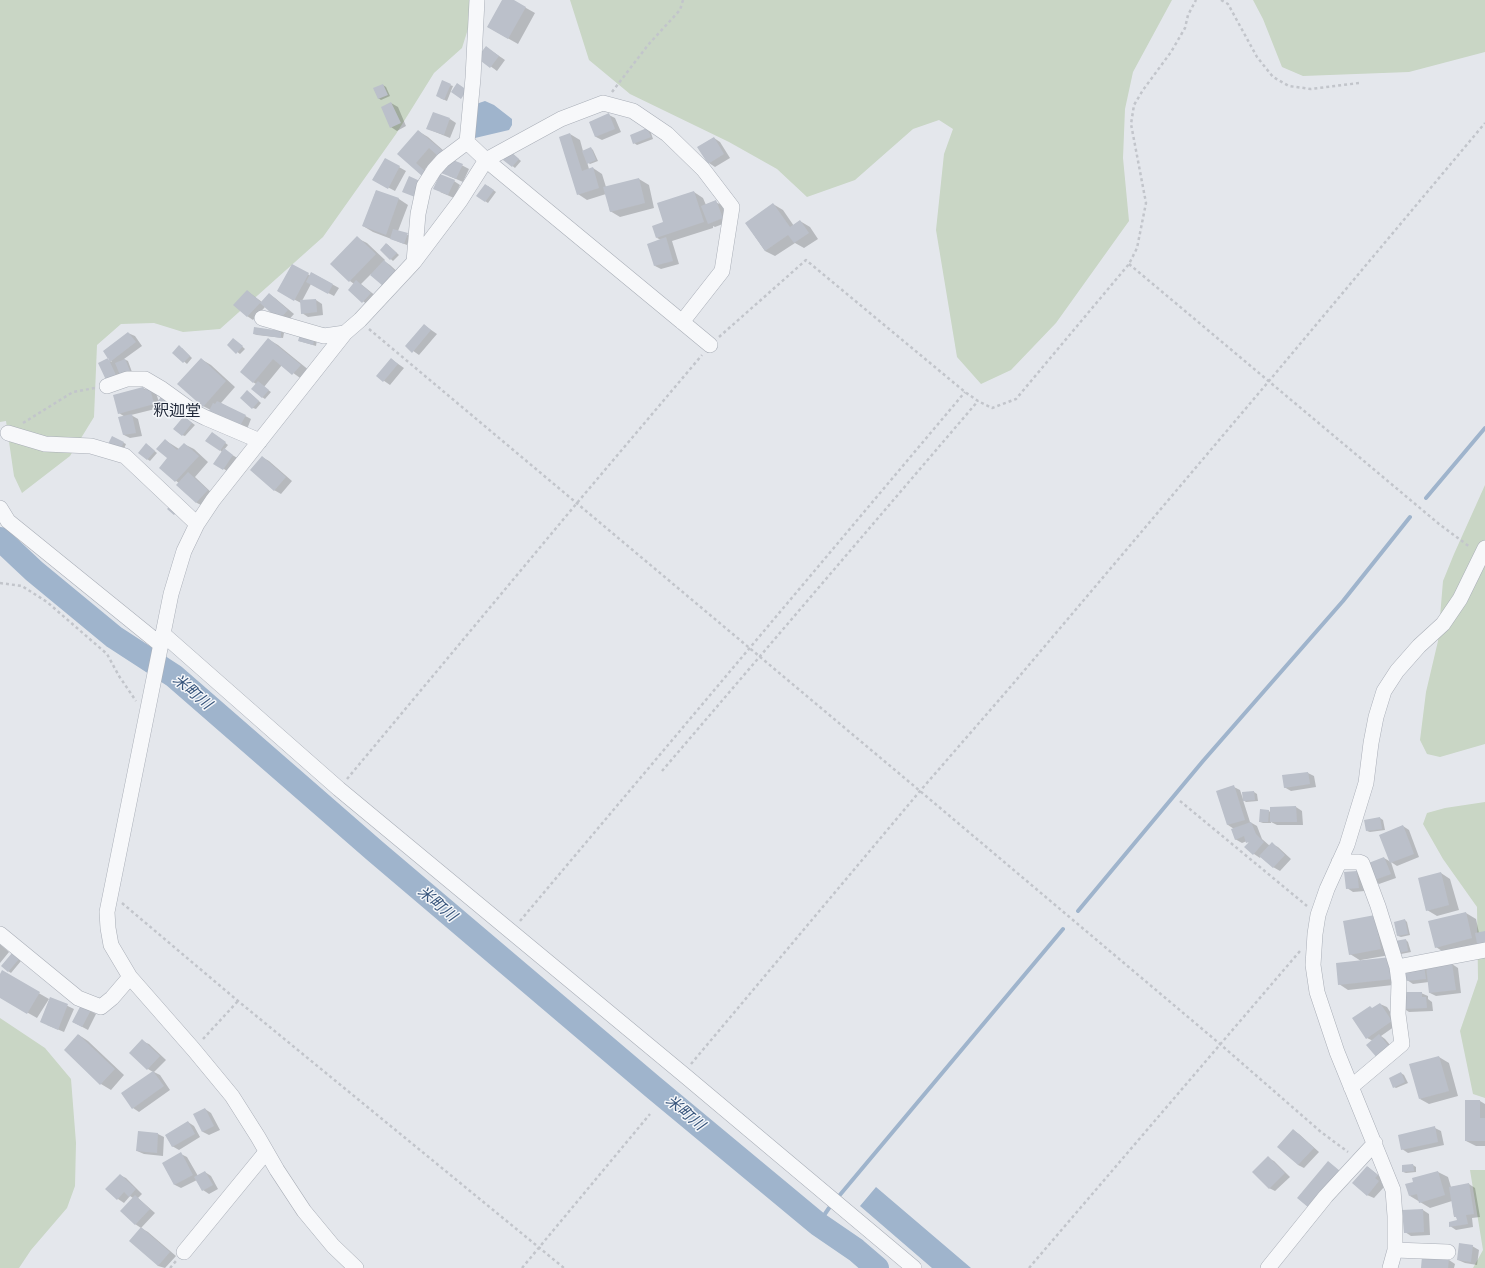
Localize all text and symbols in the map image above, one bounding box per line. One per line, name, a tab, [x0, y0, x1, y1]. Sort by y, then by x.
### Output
district label: 釈迦堂	[153, 401, 201, 421]
water label: 米町川	[169, 671, 215, 713]
water label: 米町川	[414, 883, 460, 925]
water label: 米町川	[662, 1092, 708, 1134]

